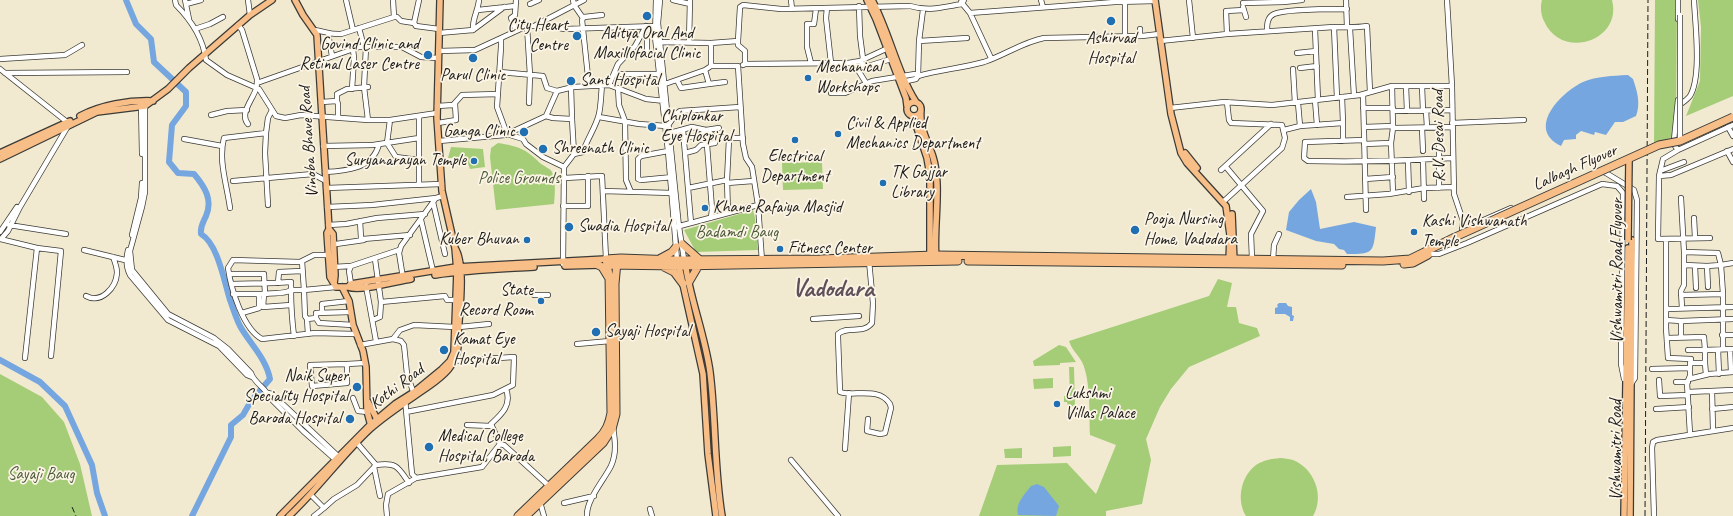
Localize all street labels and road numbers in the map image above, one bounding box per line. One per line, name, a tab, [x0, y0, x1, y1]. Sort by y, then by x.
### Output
street label: Vinoba Bhave Road	[295, 86, 323, 198]
street label: R.V. Desai Road	[1428, 90, 1450, 182]
street label: Lalbagh Flyover	[1530, 140, 1620, 196]
street label: Vishwamitri Road Flyover	[1608, 199, 1628, 343]
street label: Kothi Road	[366, 360, 428, 414]
street label: Vishwamitri Road	[1607, 400, 1627, 500]

